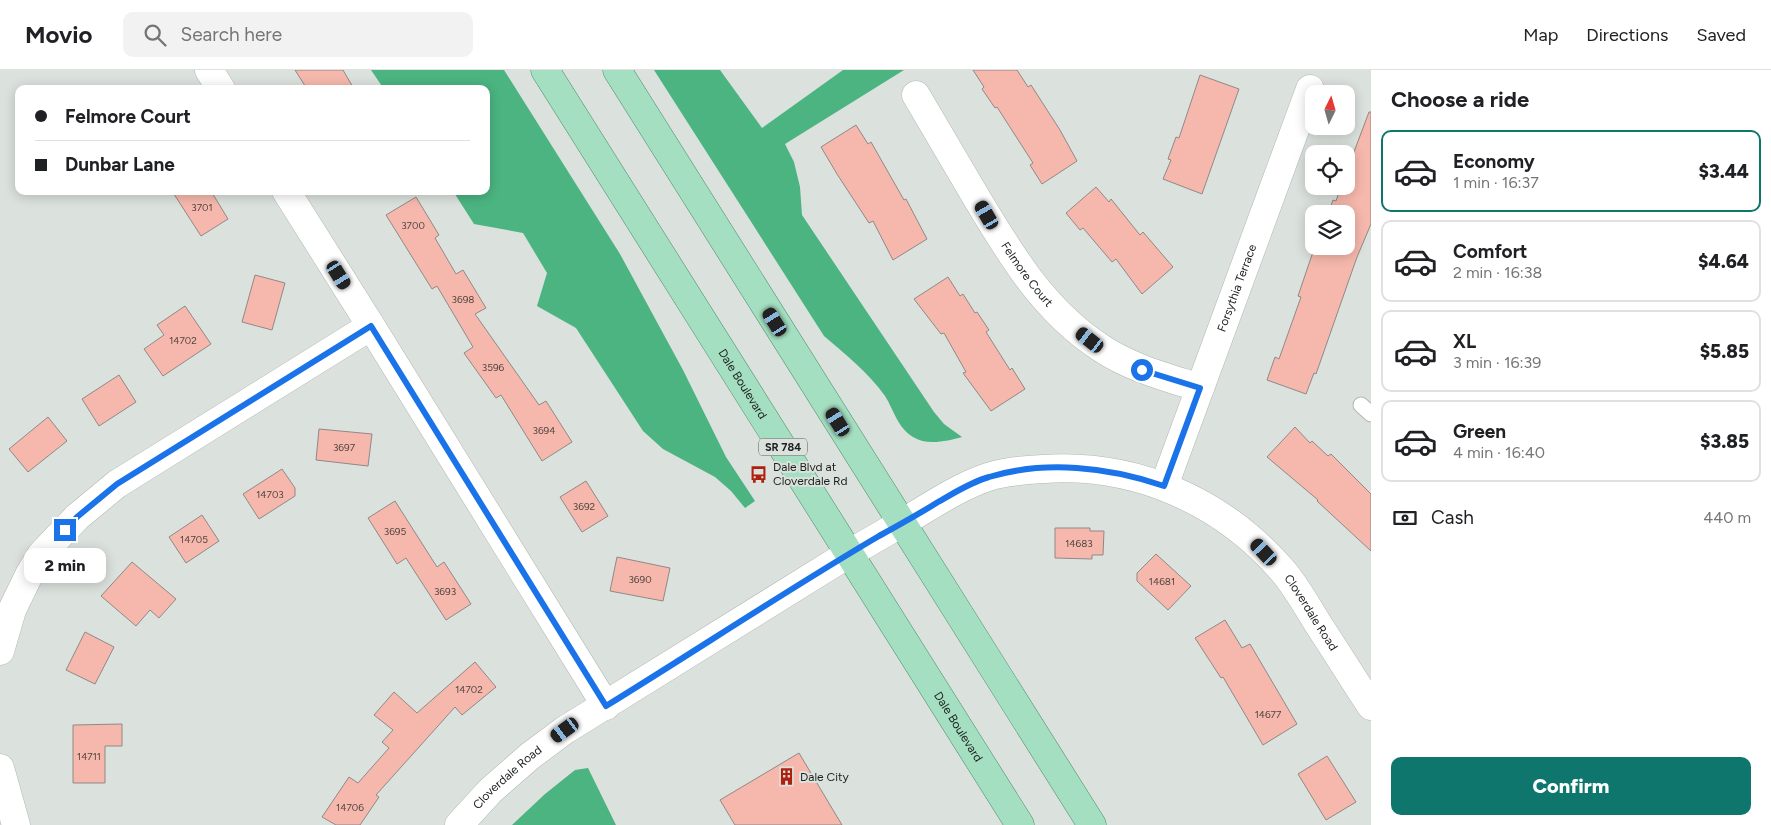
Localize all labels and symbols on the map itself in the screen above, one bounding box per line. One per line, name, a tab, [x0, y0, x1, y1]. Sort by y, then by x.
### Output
north arrow	[1305, 85, 1355, 135]
car	[973, 198, 1000, 232]
house number: 3701	[191, 201, 213, 214]
house number: 3700	[401, 219, 425, 232]
street label: Felmore Court	[998, 239, 1056, 310]
street label: Forsythia Terrace	[1214, 242, 1259, 334]
car	[324, 258, 353, 292]
house number: 3698	[452, 293, 474, 306]
car	[760, 305, 789, 339]
car	[1073, 325, 1106, 355]
house number: 14702	[169, 334, 197, 347]
street label: Dale Boulevard	[715, 346, 770, 422]
route start	[1131, 359, 1153, 381]
house number: 3596	[482, 361, 505, 374]
car	[823, 405, 852, 439]
house number: 3694	[533, 424, 555, 437]
road number: SR 784	[759, 438, 807, 456]
house number: 3697	[333, 441, 356, 454]
place label: Dale Blvd at Cloverdale Rd	[773, 460, 848, 488]
bus stop icon: Dale Blvd at Cloverdale Rd	[749, 464, 769, 484]
house number: 14703	[256, 488, 284, 501]
house number: 3692	[573, 500, 595, 513]
route end	[54, 519, 76, 541]
house number: 3695	[384, 525, 407, 538]
house number: 14705	[180, 533, 208, 546]
car	[1248, 536, 1279, 568]
house number: 14683	[1065, 537, 1093, 550]
callout: 2 min	[24, 548, 106, 582]
street label: Cloverdale Road	[1281, 572, 1341, 653]
house number: 3690	[628, 573, 652, 586]
house number: 14681	[1149, 575, 1175, 588]
house number: 3693	[434, 585, 456, 598]
house number: 14702	[455, 683, 483, 696]
street label: Dale Boulevard	[931, 689, 985, 764]
house number: 14677	[1255, 708, 1282, 721]
car	[548, 715, 581, 745]
street label: Cloverdale Road	[470, 743, 544, 812]
house number: 14711	[77, 750, 101, 763]
building icon: Dale City	[776, 767, 796, 787]
place label: Dale City	[800, 770, 850, 784]
house number: 14706	[336, 801, 364, 814]

